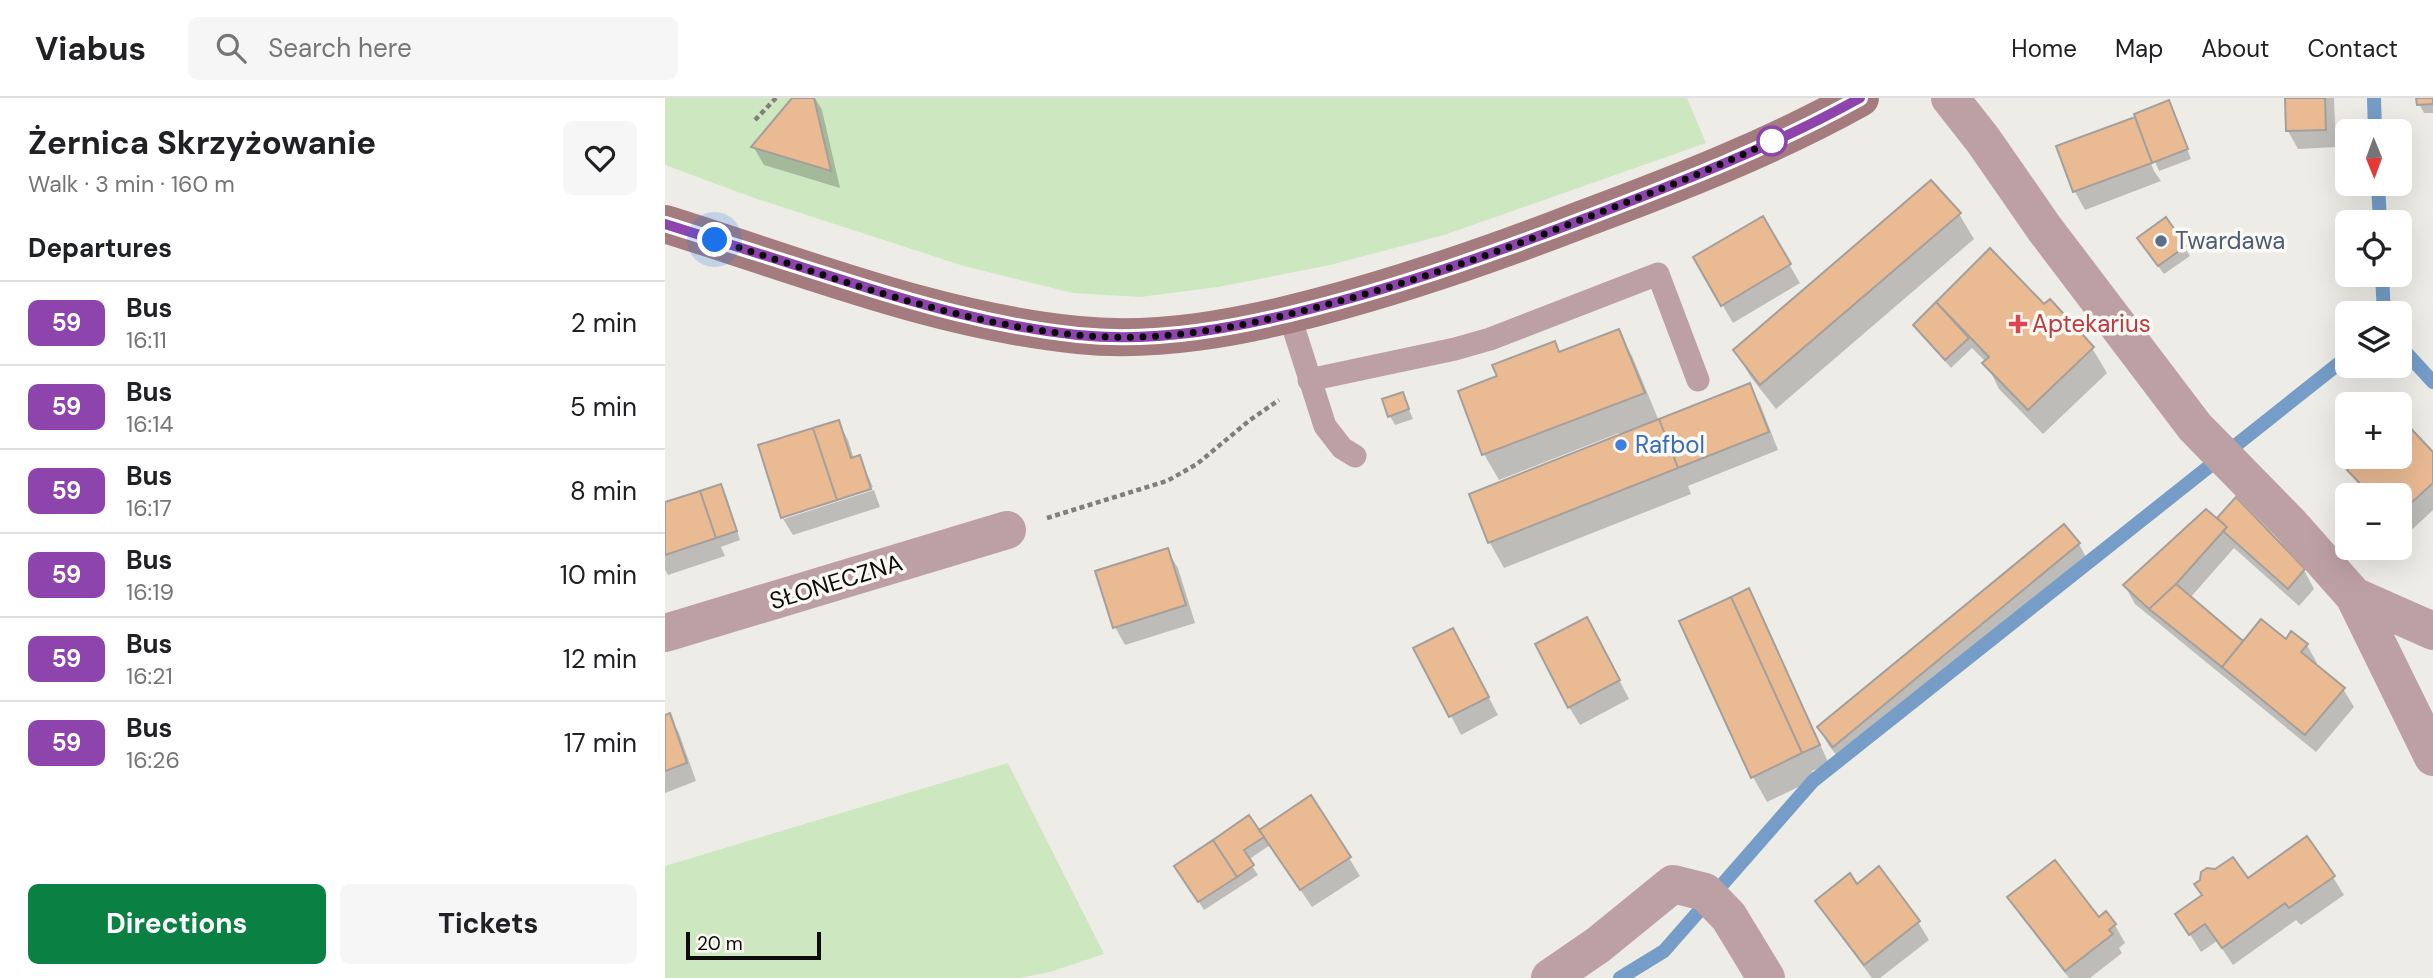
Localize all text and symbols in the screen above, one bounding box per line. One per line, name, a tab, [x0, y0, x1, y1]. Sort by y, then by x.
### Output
search box	[188, 17, 678, 80]
text: Viabus	[35, 27, 146, 70]
icon: search	[212, 29, 250, 67]
text: Search here	[268, 31, 412, 65]
text: Home	[2011, 33, 2077, 64]
text: Map	[2115, 33, 2163, 64]
text: About	[2201, 33, 2270, 64]
text: Contact	[2308, 33, 2398, 64]
north arrow	[2335, 119, 2411, 196]
map controls	[2335, 119, 2412, 560]
text: Żernica Skrzyżowanie	[28, 121, 376, 164]
button: heart	[563, 121, 637, 195]
unlabelled marker	[1757, 126, 1787, 156]
text: Walk · 3 min · 160 m	[28, 169, 235, 199]
button: locate	[2335, 210, 2412, 287]
your location	[697, 222, 732, 257]
place label: Twardawa	[2175, 225, 2285, 256]
text: Departures	[28, 231, 172, 265]
marker: Twardawa	[2153, 233, 2169, 249]
text: Bus	[126, 291, 172, 325]
button: layers	[2335, 301, 2412, 378]
text: 2 min	[571, 306, 637, 340]
text: 59	[52, 307, 81, 338]
place label: Aptekarius	[2032, 308, 2151, 339]
marker: Aptekarius	[2010, 316, 2026, 332]
text: 16:11	[126, 325, 167, 355]
text: Bus	[126, 375, 172, 409]
text: 5 min	[570, 390, 637, 424]
text: 59	[52, 391, 81, 422]
button: +	[2335, 392, 2412, 469]
text: 16:14	[126, 409, 173, 439]
place label: Rafbol	[1635, 429, 1705, 460]
marker: Rafbol	[1613, 437, 1629, 453]
text: Bus	[126, 459, 172, 493]
text: 8 min	[570, 474, 637, 508]
text: 59	[52, 475, 81, 506]
button: −	[2335, 483, 2412, 560]
text: 16:17	[126, 493, 172, 523]
text: Bus	[126, 543, 172, 577]
street label: SŁONECZNA	[766, 547, 906, 616]
text: 10 min	[560, 558, 637, 592]
text: 59	[52, 559, 81, 590]
text: 16:19	[126, 577, 174, 607]
text: Bus	[126, 627, 172, 661]
text: 12 min	[563, 642, 637, 676]
text: 59	[52, 643, 81, 674]
text: 16:21	[126, 661, 173, 691]
text: Bus	[126, 711, 172, 745]
text: 17 min	[564, 726, 637, 760]
text: 59	[52, 727, 81, 758]
text: 16:26	[126, 745, 180, 775]
button: Directions	[28, 884, 326, 964]
button: Tickets	[340, 884, 637, 964]
scale bar	[686, 929, 821, 961]
text: 20 m	[697, 931, 743, 956]

